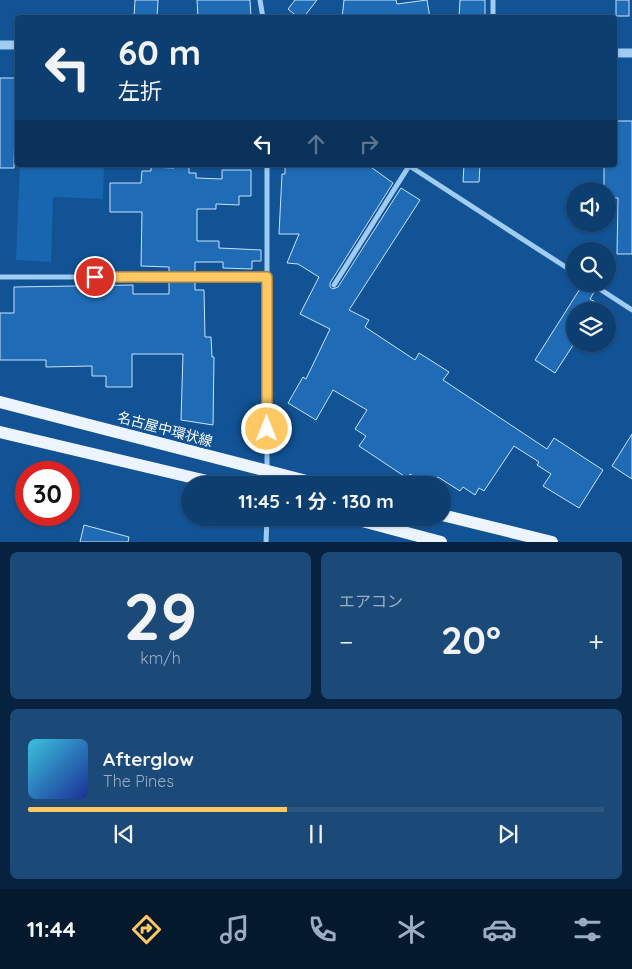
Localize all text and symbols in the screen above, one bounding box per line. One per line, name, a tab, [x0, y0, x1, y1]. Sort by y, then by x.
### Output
text: 60 m	[118, 30, 201, 74]
icon: left	[35, 35, 100, 100]
text: 左折	[118, 77, 162, 105]
icon: left	[249, 130, 277, 158]
icon: ahead	[302, 130, 330, 158]
icon: right	[355, 130, 383, 158]
map controls	[566, 182, 616, 352]
button: sound	[566, 182, 616, 232]
button: search	[566, 242, 616, 292]
pin	[74, 256, 116, 298]
icon: arrive	[81, 263, 109, 291]
button: layers	[566, 302, 616, 352]
position arrow	[240, 402, 292, 454]
street label: 名古屋中環状線	[115, 408, 215, 450]
speed limit sign: 30	[15, 461, 80, 526]
text: 11:45 · 1 分 · 130 m	[238, 489, 394, 513]
text: 29	[124, 575, 197, 656]
text: エアコン	[339, 591, 403, 611]
text: 20°	[441, 616, 501, 664]
text: −	[339, 624, 354, 659]
text: +	[588, 624, 604, 659]
text: km/h	[140, 648, 181, 668]
text: Afterglow	[103, 747, 194, 771]
text: The Pines	[103, 771, 174, 791]
icon: previous	[110, 820, 138, 848]
icon: pause	[302, 820, 330, 848]
icon: next	[494, 820, 522, 848]
icon: directions	[129, 912, 164, 947]
icon: music	[217, 912, 252, 947]
icon: phone	[305, 912, 340, 947]
icon: climate	[394, 912, 429, 947]
icon: car	[482, 912, 517, 947]
icon: filters	[570, 912, 605, 947]
text: 11:44	[27, 915, 76, 943]

